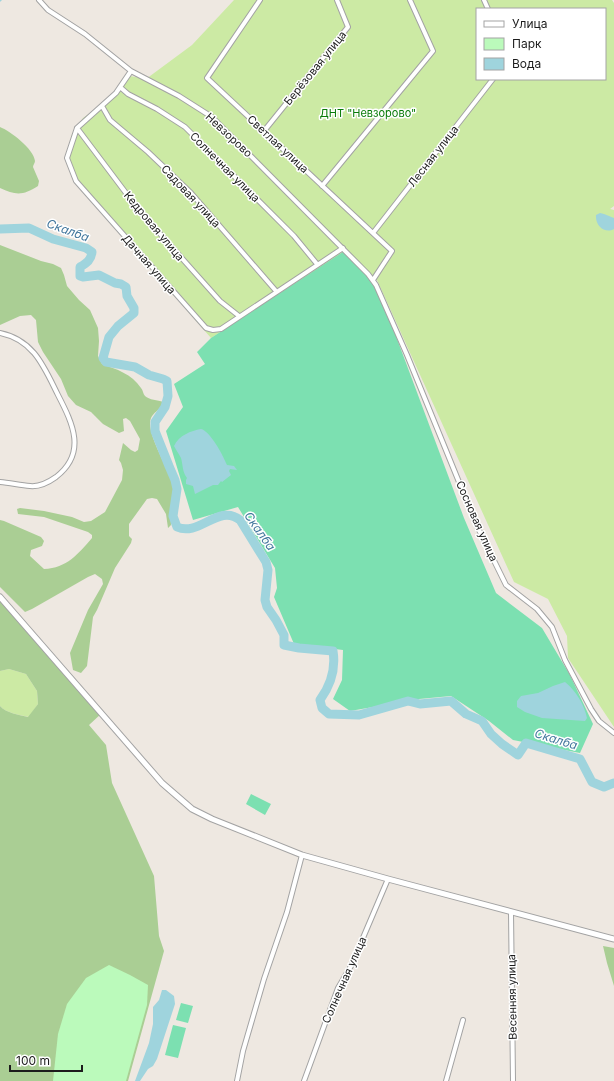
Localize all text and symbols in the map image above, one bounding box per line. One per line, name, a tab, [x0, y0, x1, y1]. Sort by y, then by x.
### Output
legend	[476, 8, 606, 80]
text: Улица	[512, 16, 547, 31]
street label: Берёзовая улица	[281, 28, 349, 108]
text: Парк	[512, 36, 542, 51]
text: Вода	[512, 56, 541, 71]
park label: ДНТ "Невзорово"	[320, 106, 416, 120]
street label: Невзорово	[203, 110, 256, 161]
street label: Светлая улица	[244, 112, 312, 176]
street label: Лесная улица	[405, 123, 461, 189]
street label: Солнечная улица	[187, 129, 263, 205]
street label: Садовая улица	[158, 162, 224, 230]
street label: Кедровая улица	[121, 188, 187, 264]
water label: Скалба	[45, 215, 91, 245]
street label: Дачная улица	[119, 231, 179, 297]
street label: Сосновая улица	[453, 478, 501, 564]
water label: Скалба	[241, 509, 279, 553]
water label: Скалба	[533, 725, 579, 753]
street label: Солнечная улица	[319, 934, 369, 1026]
street label: Весенняя улица	[504, 954, 520, 1040]
scale bar	[10, 1047, 82, 1073]
text: 100 m	[16, 1053, 50, 1068]

